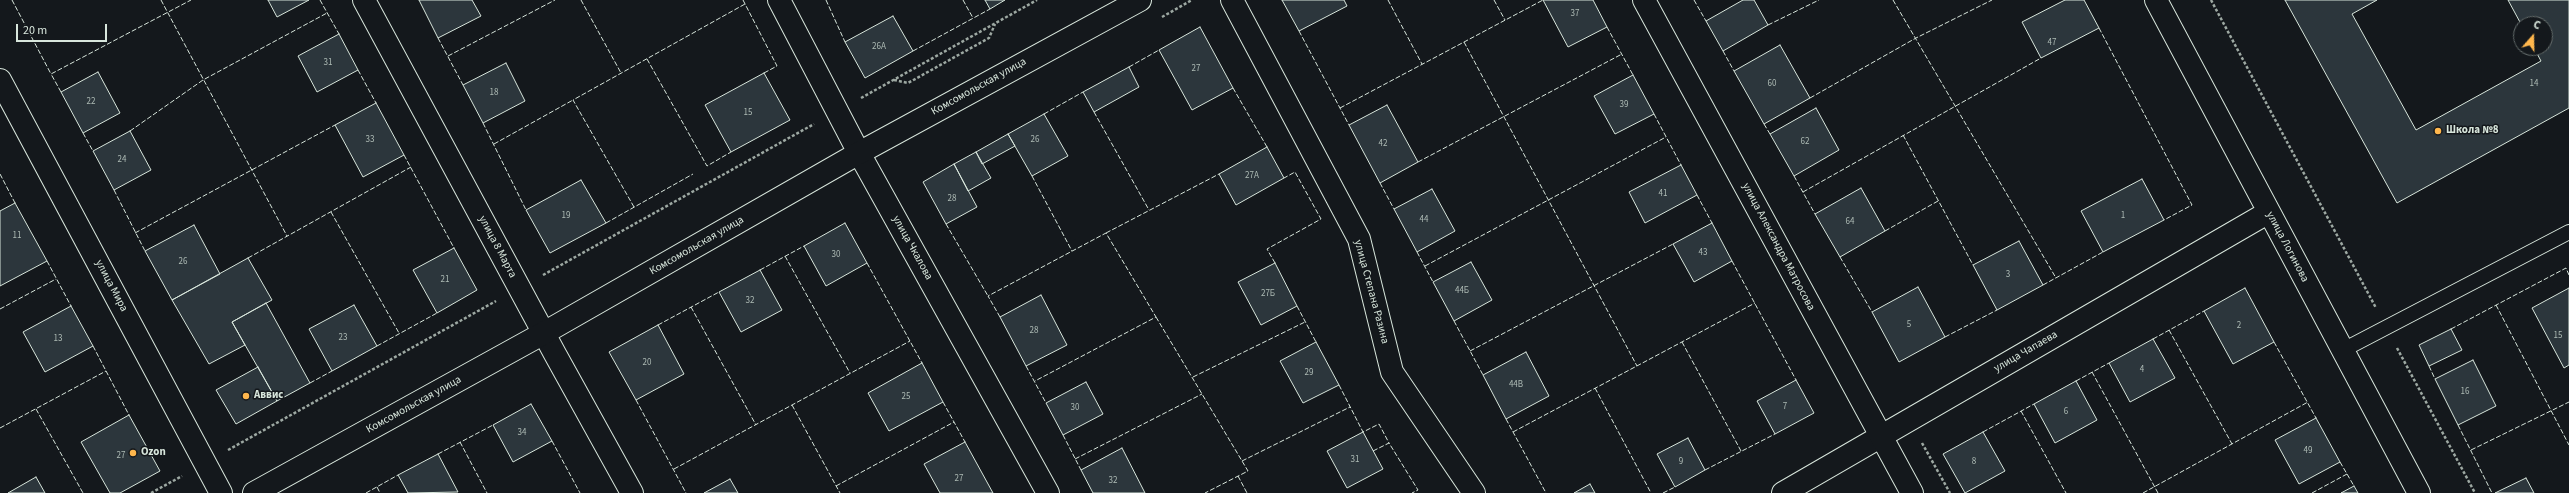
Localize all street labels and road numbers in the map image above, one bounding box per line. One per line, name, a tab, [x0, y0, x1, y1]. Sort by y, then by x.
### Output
street label: Комсомольская улица	[929, 55, 1029, 119]
street label: улица Александра Матросова	[1739, 181, 1817, 313]
street label: улица Логинова	[2263, 209, 2311, 285]
street label: улица 8 Марта	[475, 214, 519, 280]
street label: Комсомольская улица	[647, 214, 747, 278]
street label: улица Чкалова	[889, 214, 935, 282]
street label: улица Степана Разина	[1351, 239, 1391, 345]
street label: улица Мира	[92, 258, 130, 314]
street label: улица Чапаева	[1992, 328, 2060, 376]
street label: Комсомольская улица	[364, 373, 464, 437]

